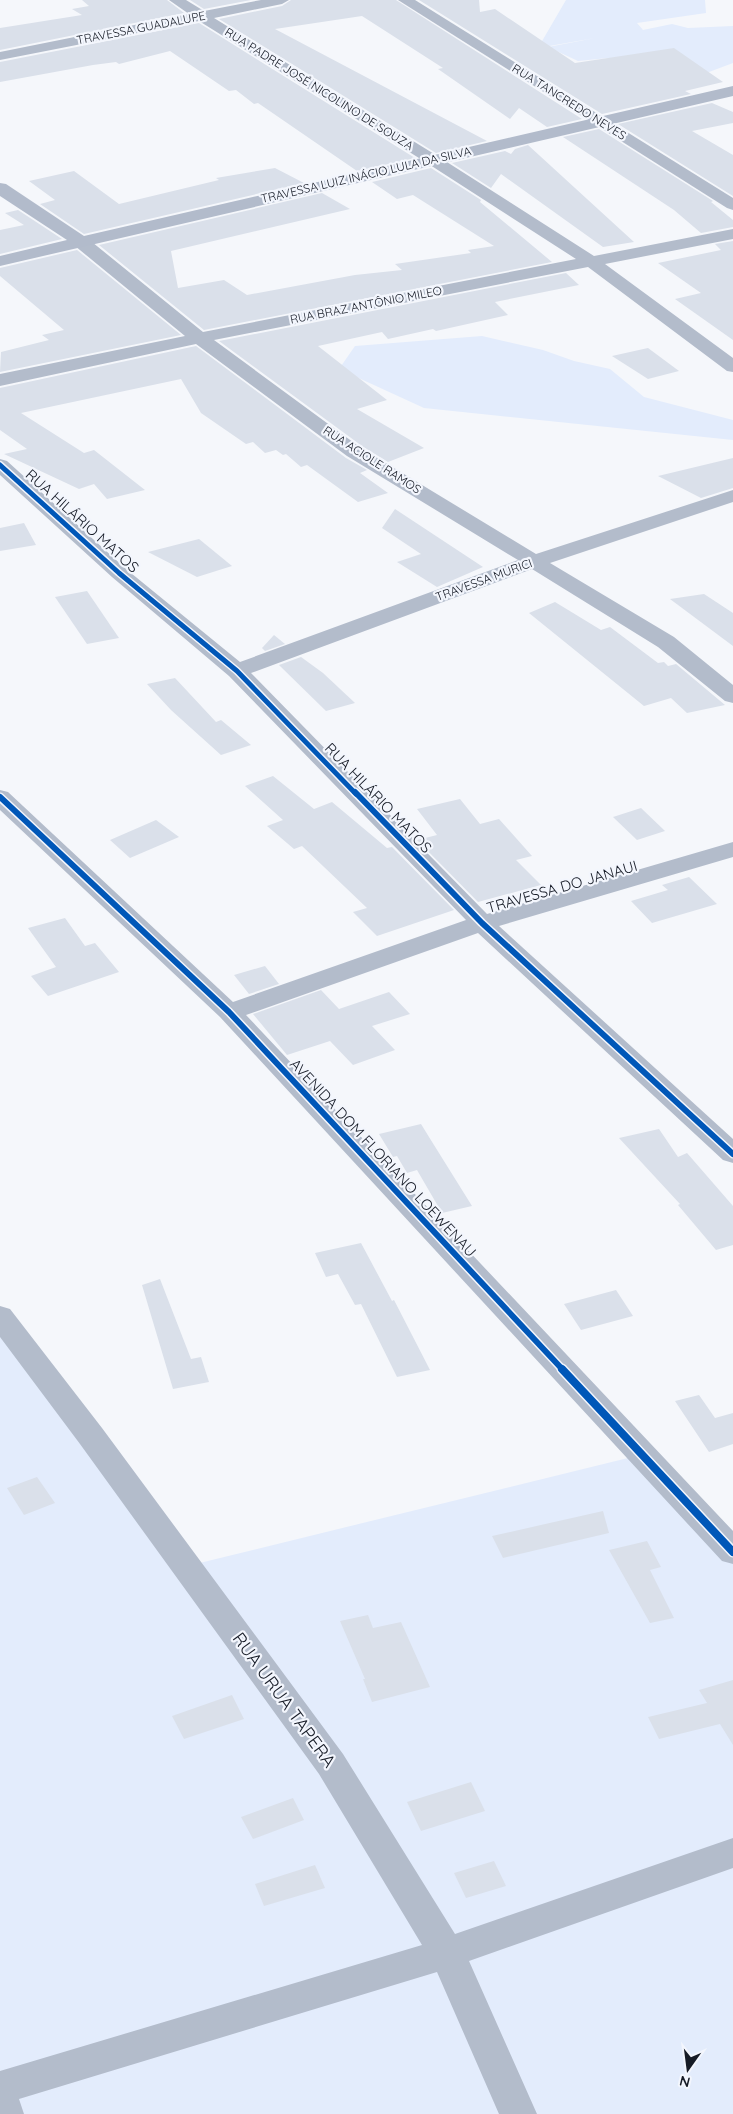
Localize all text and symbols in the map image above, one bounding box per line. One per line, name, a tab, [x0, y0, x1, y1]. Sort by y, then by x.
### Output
street label: TRAVESSA GUADALUPE	[75, 8, 207, 47]
street label: RUA PADRE JOSÉ NICOLINO DE SOUZA	[222, 24, 417, 153]
street label: RUA TANCREDO NEVES	[510, 60, 629, 143]
street label: TRAVESSA LUIZ INÁCIO LULA DA SILVA	[259, 143, 473, 206]
street label: RUA BRAZ ANTÔNIO MILEO	[289, 282, 443, 327]
street label: RUA ACIOLE RAMOS	[321, 422, 424, 497]
street label: RUA HILÁRIO MATOS	[22, 465, 143, 577]
street label: TRAVESSA MURICI	[434, 555, 534, 604]
street label: RUA HILÁRIO MATOS	[321, 739, 436, 857]
street label: TRAVESSA DO JANAUI	[484, 856, 639, 917]
street label: AVENIDA DOM FLORIANO LOEWENAU	[286, 1054, 481, 1261]
street label: RUA URUA TAPERA	[228, 1628, 341, 1772]
north arrow	[663, 2044, 713, 2094]
text: N	[678, 2072, 692, 2092]

